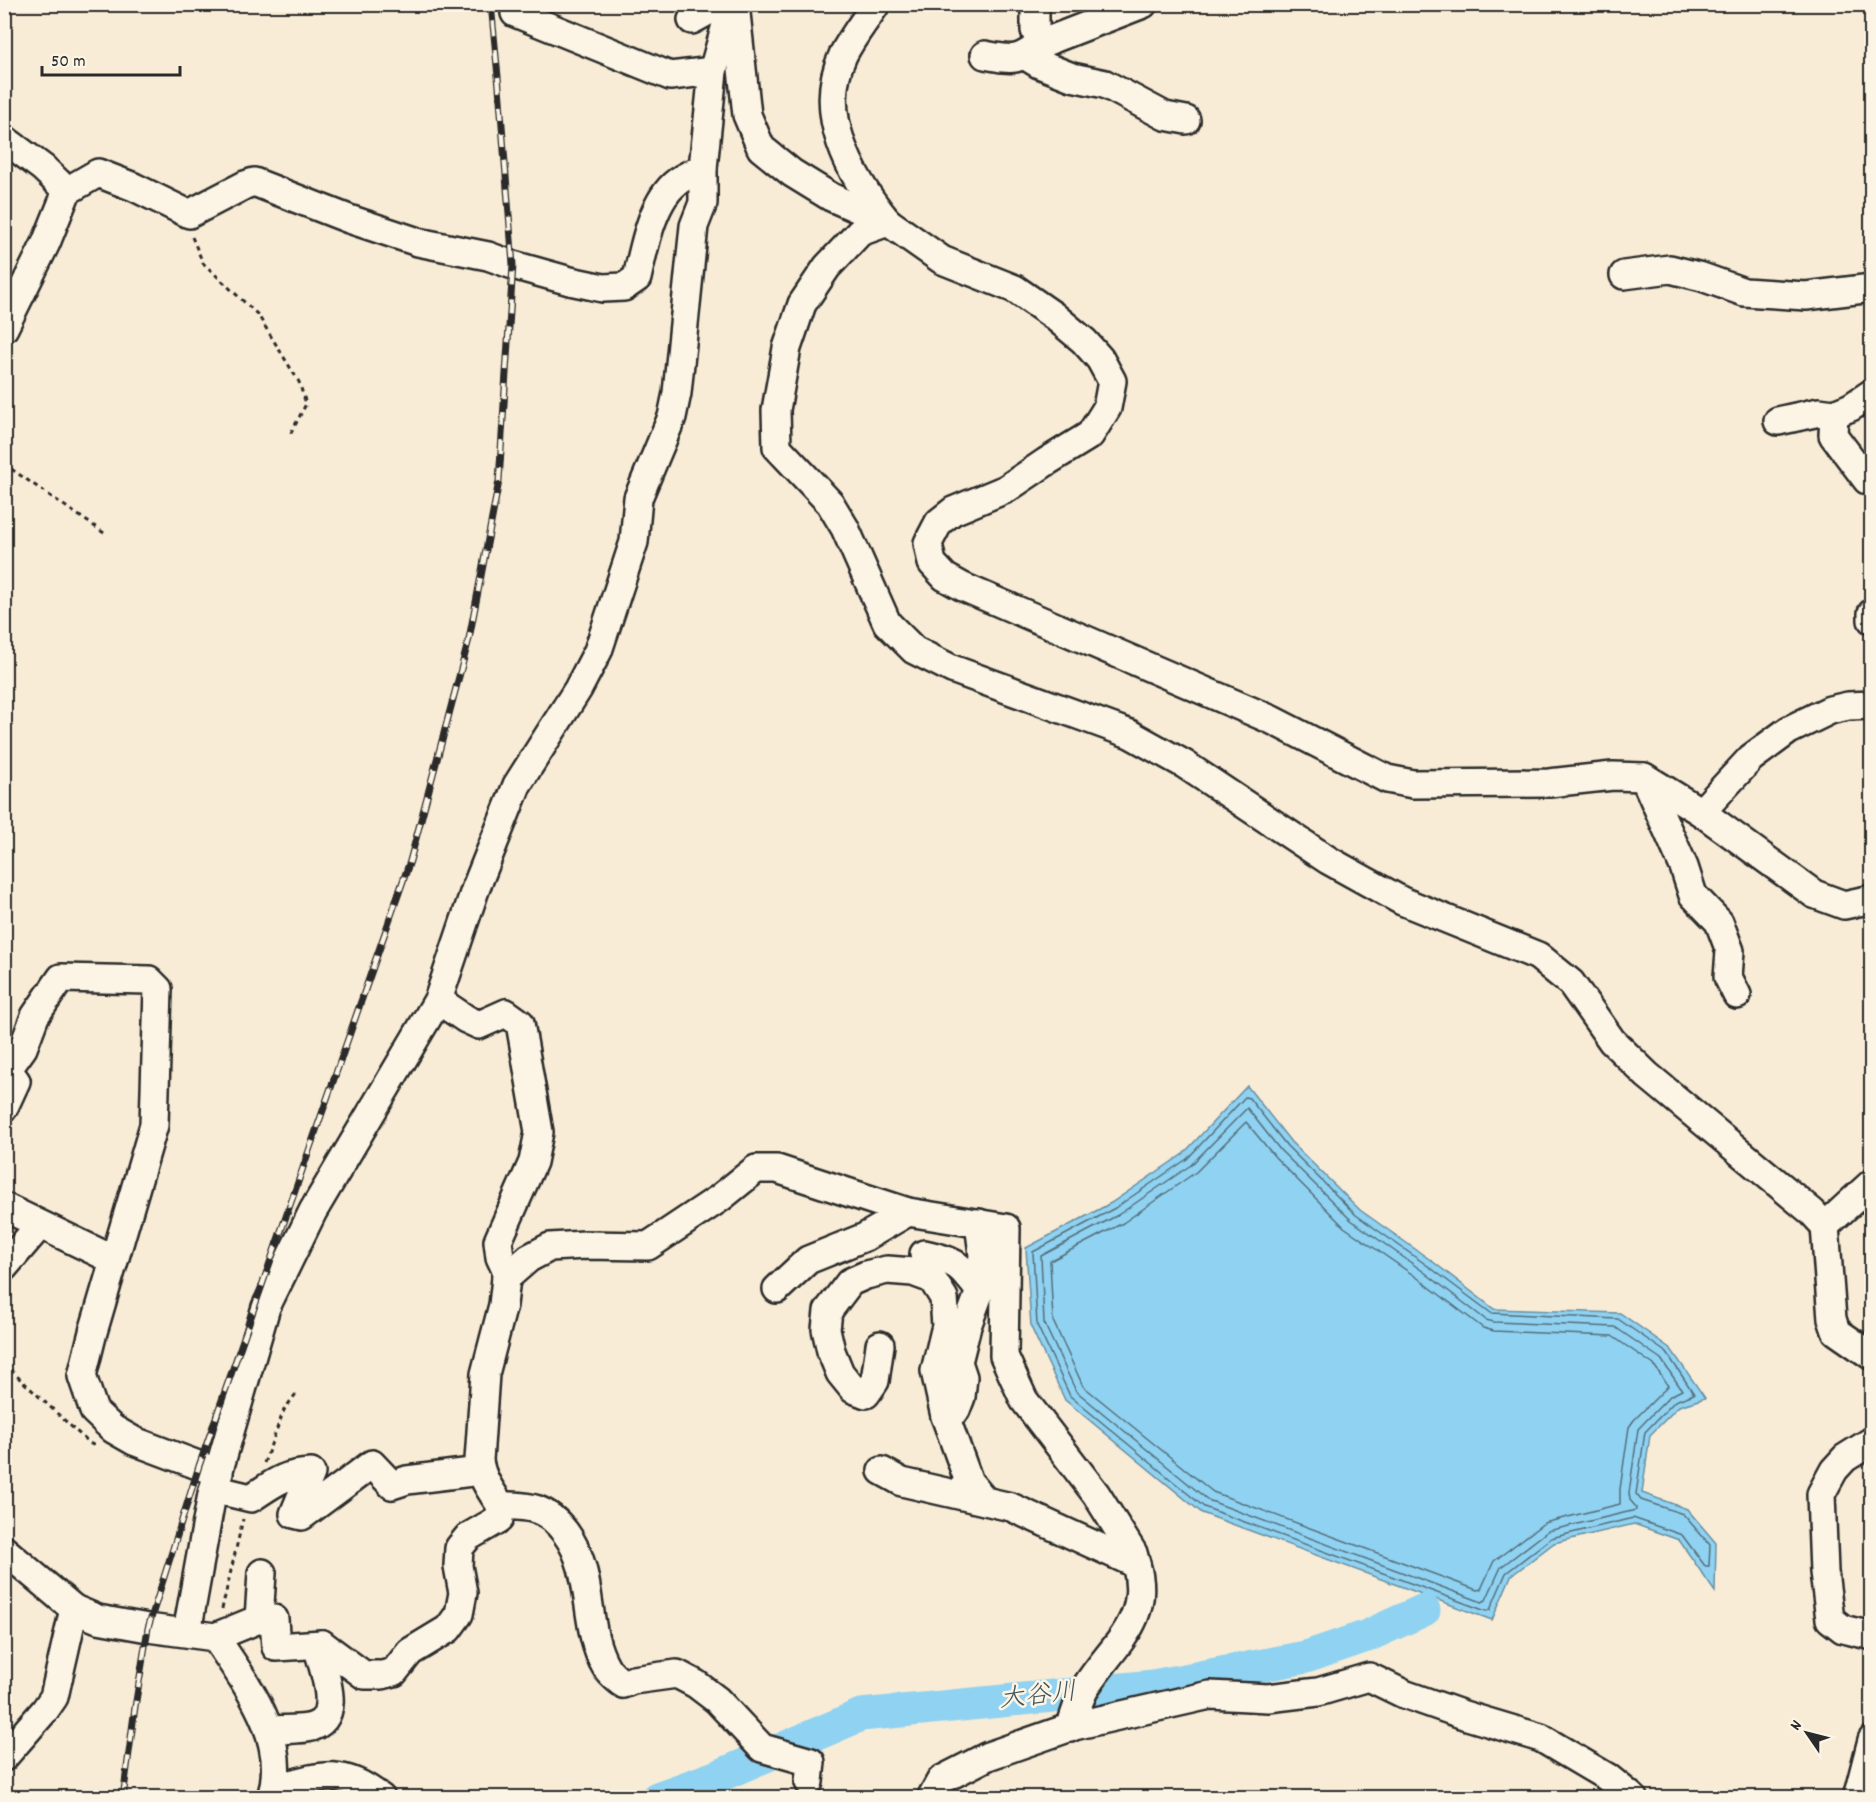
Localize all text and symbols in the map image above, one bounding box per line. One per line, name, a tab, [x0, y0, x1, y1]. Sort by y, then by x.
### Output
scale bar	[42, 39, 180, 77]
text: 50 m	[51, 50, 86, 75]
water label: 大谷川	[997, 1675, 1079, 1719]
north arrow	[1777, 1703, 1837, 1763]
text: N	[1785, 1716, 1809, 1736]

